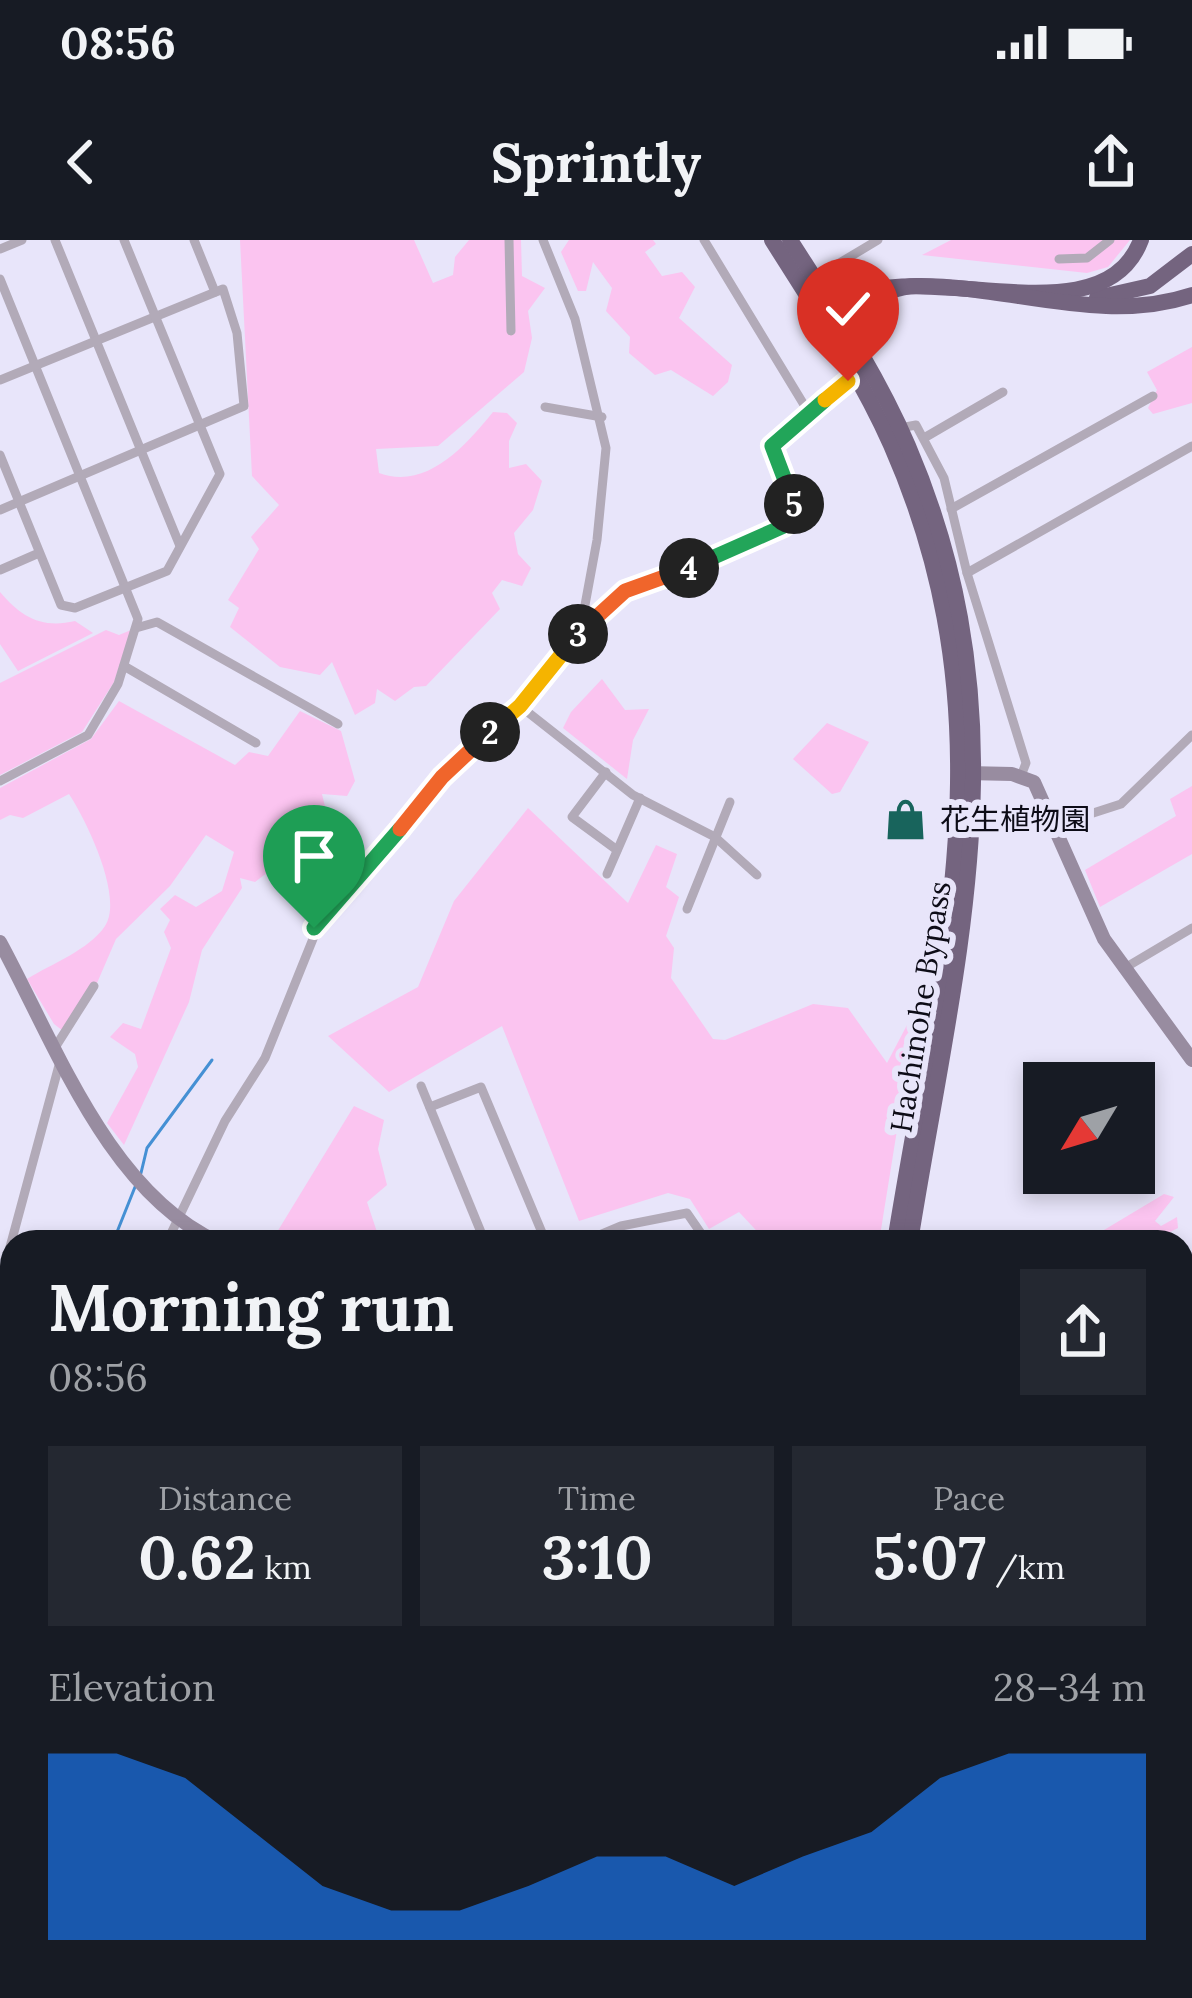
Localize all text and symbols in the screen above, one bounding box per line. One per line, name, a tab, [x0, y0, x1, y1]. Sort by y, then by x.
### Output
text: 08:56	[60, 14, 176, 71]
text: Sprintly	[491, 128, 701, 197]
icon: back	[48, 129, 114, 195]
icon: share	[1078, 129, 1144, 195]
pin	[797, 258, 899, 381]
icon: check	[815, 276, 881, 342]
pin: 5	[764, 474, 824, 534]
text: 5	[785, 483, 803, 525]
pin: 4	[659, 538, 719, 598]
text: 4	[680, 547, 698, 589]
pin: 3	[548, 604, 608, 664]
text: 3	[569, 613, 587, 655]
pin: 2	[460, 702, 520, 762]
text: 2	[481, 711, 499, 753]
shop icon: 花生植物園	[883, 797, 929, 843]
place label: 花生植物園	[940, 800, 1090, 838]
pin	[263, 805, 365, 928]
icon: arrive	[281, 823, 347, 889]
street label: Hachinohe Bypass	[881, 878, 960, 1135]
north arrow	[1023, 1062, 1155, 1194]
map controls	[1023, 1062, 1155, 1194]
text: Morning run	[48, 1265, 454, 1349]
button: share	[1020, 1269, 1146, 1395]
text: 08:56	[48, 1352, 148, 1402]
text: Distance	[158, 1477, 292, 1519]
text: Time	[558, 1477, 636, 1519]
text: Pace	[933, 1477, 1005, 1519]
text: 0.62	[138, 1519, 256, 1595]
text: 3:10	[541, 1519, 653, 1595]
text: 5:07	[873, 1519, 987, 1595]
text: km	[256, 1546, 312, 1588]
text: /km	[987, 1546, 1065, 1588]
text: Elevation	[48, 1662, 216, 1712]
text: 28–34 m	[993, 1662, 1146, 1712]

